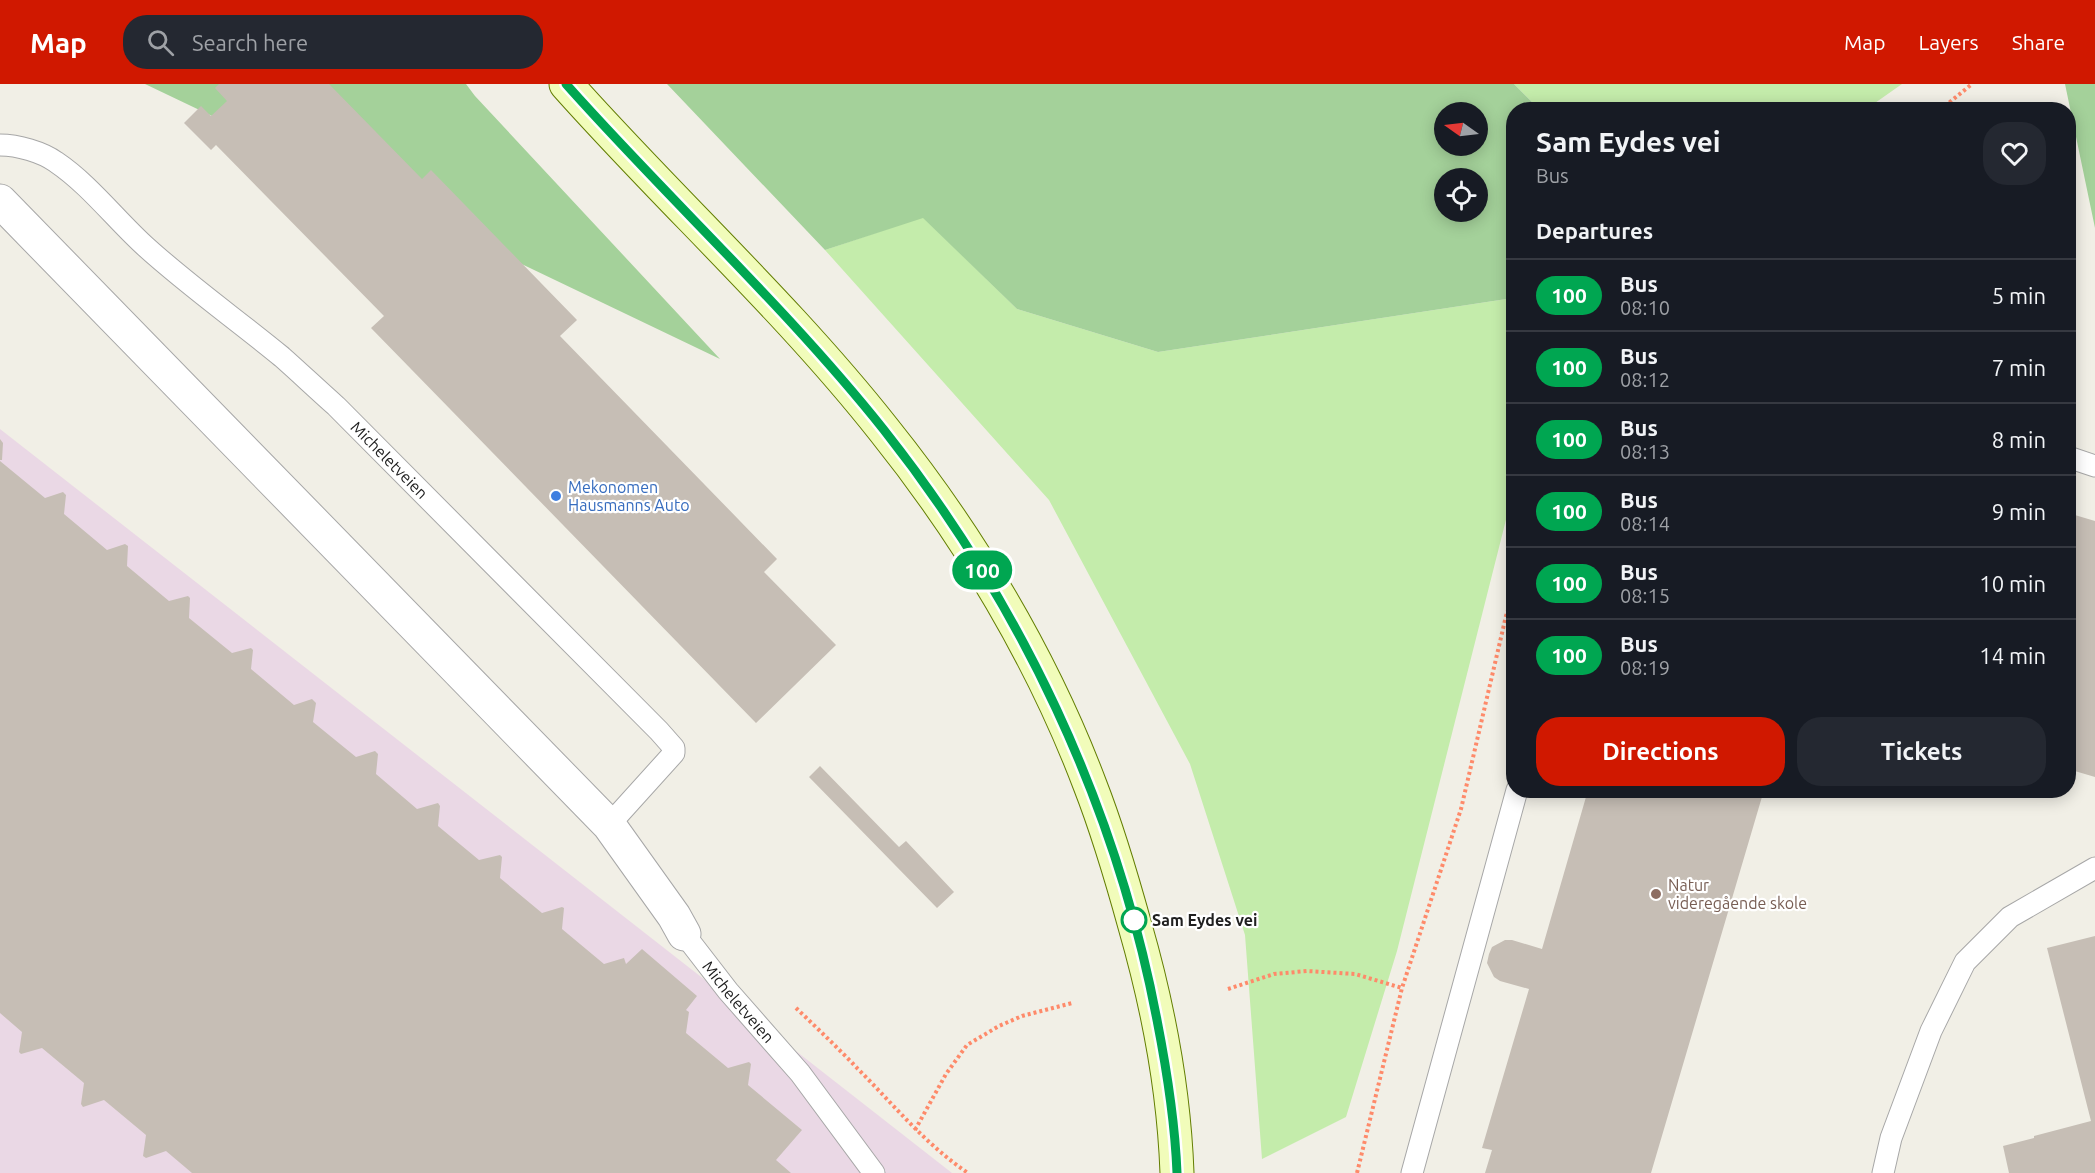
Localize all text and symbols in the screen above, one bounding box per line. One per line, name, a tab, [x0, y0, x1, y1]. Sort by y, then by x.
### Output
search box	[123, 15, 543, 69]
icon: search	[144, 26, 177, 59]
text: Map	[30, 27, 87, 58]
text: Search here	[192, 30, 308, 55]
text: Map	[1844, 30, 1885, 54]
text: Layers	[1918, 30, 1979, 54]
text: Share	[2012, 30, 2065, 54]
north arrow	[1434, 102, 1488, 156]
map controls	[1434, 102, 1488, 222]
button: heart	[1983, 122, 2046, 185]
text: Sam Eydes vei	[1536, 126, 1721, 157]
text: Bus	[1536, 164, 1569, 187]
button: locate	[1434, 168, 1488, 222]
text: Departures	[1536, 218, 1653, 243]
text: Bus	[1620, 271, 1658, 296]
text: 100	[1551, 283, 1587, 307]
text: 5 min	[1992, 283, 2046, 308]
text: 08:10	[1620, 296, 1670, 319]
text: Bus	[1620, 343, 1658, 368]
text: 100	[1551, 355, 1587, 379]
text: 7 min	[1992, 355, 2046, 380]
text: 08:12	[1620, 368, 1670, 391]
text: Bus	[1620, 415, 1658, 440]
street label: Micheletveien	[347, 418, 432, 502]
text: 100	[1551, 427, 1587, 451]
text: 8 min	[1992, 427, 2046, 452]
text: 08:13	[1620, 440, 1670, 463]
place label: Mekonomen Hausmanns Auto	[568, 478, 690, 514]
text: Bus	[1620, 487, 1658, 512]
marker: Mekonomen Hausmanns Auto	[549, 489, 563, 503]
text: 100	[1551, 499, 1587, 523]
text: 9 min	[1992, 499, 2046, 524]
text: 08:14	[1620, 512, 1670, 535]
line badge: 100	[948, 550, 1016, 590]
text: 100	[964, 558, 1000, 582]
text: Bus	[1620, 559, 1658, 584]
text: 100	[1551, 571, 1587, 595]
text: 10 min	[1979, 571, 2046, 596]
text: 08:15	[1620, 584, 1670, 607]
text: Bus	[1620, 631, 1658, 656]
text: 100	[1551, 643, 1587, 667]
text: 14 min	[1979, 643, 2046, 668]
text: 08:19	[1620, 656, 1670, 679]
button: Directions	[1536, 717, 1785, 786]
button: Tickets	[1797, 717, 2046, 786]
place label: Natur videregående skole	[1668, 876, 1807, 912]
marker: Natur videregående skole	[1649, 887, 1663, 901]
marker: Sam Eydes vei	[1121, 907, 1147, 933]
place label: Sam Eydes vei	[1152, 911, 1258, 929]
street label: Micheletveien	[699, 957, 778, 1046]

